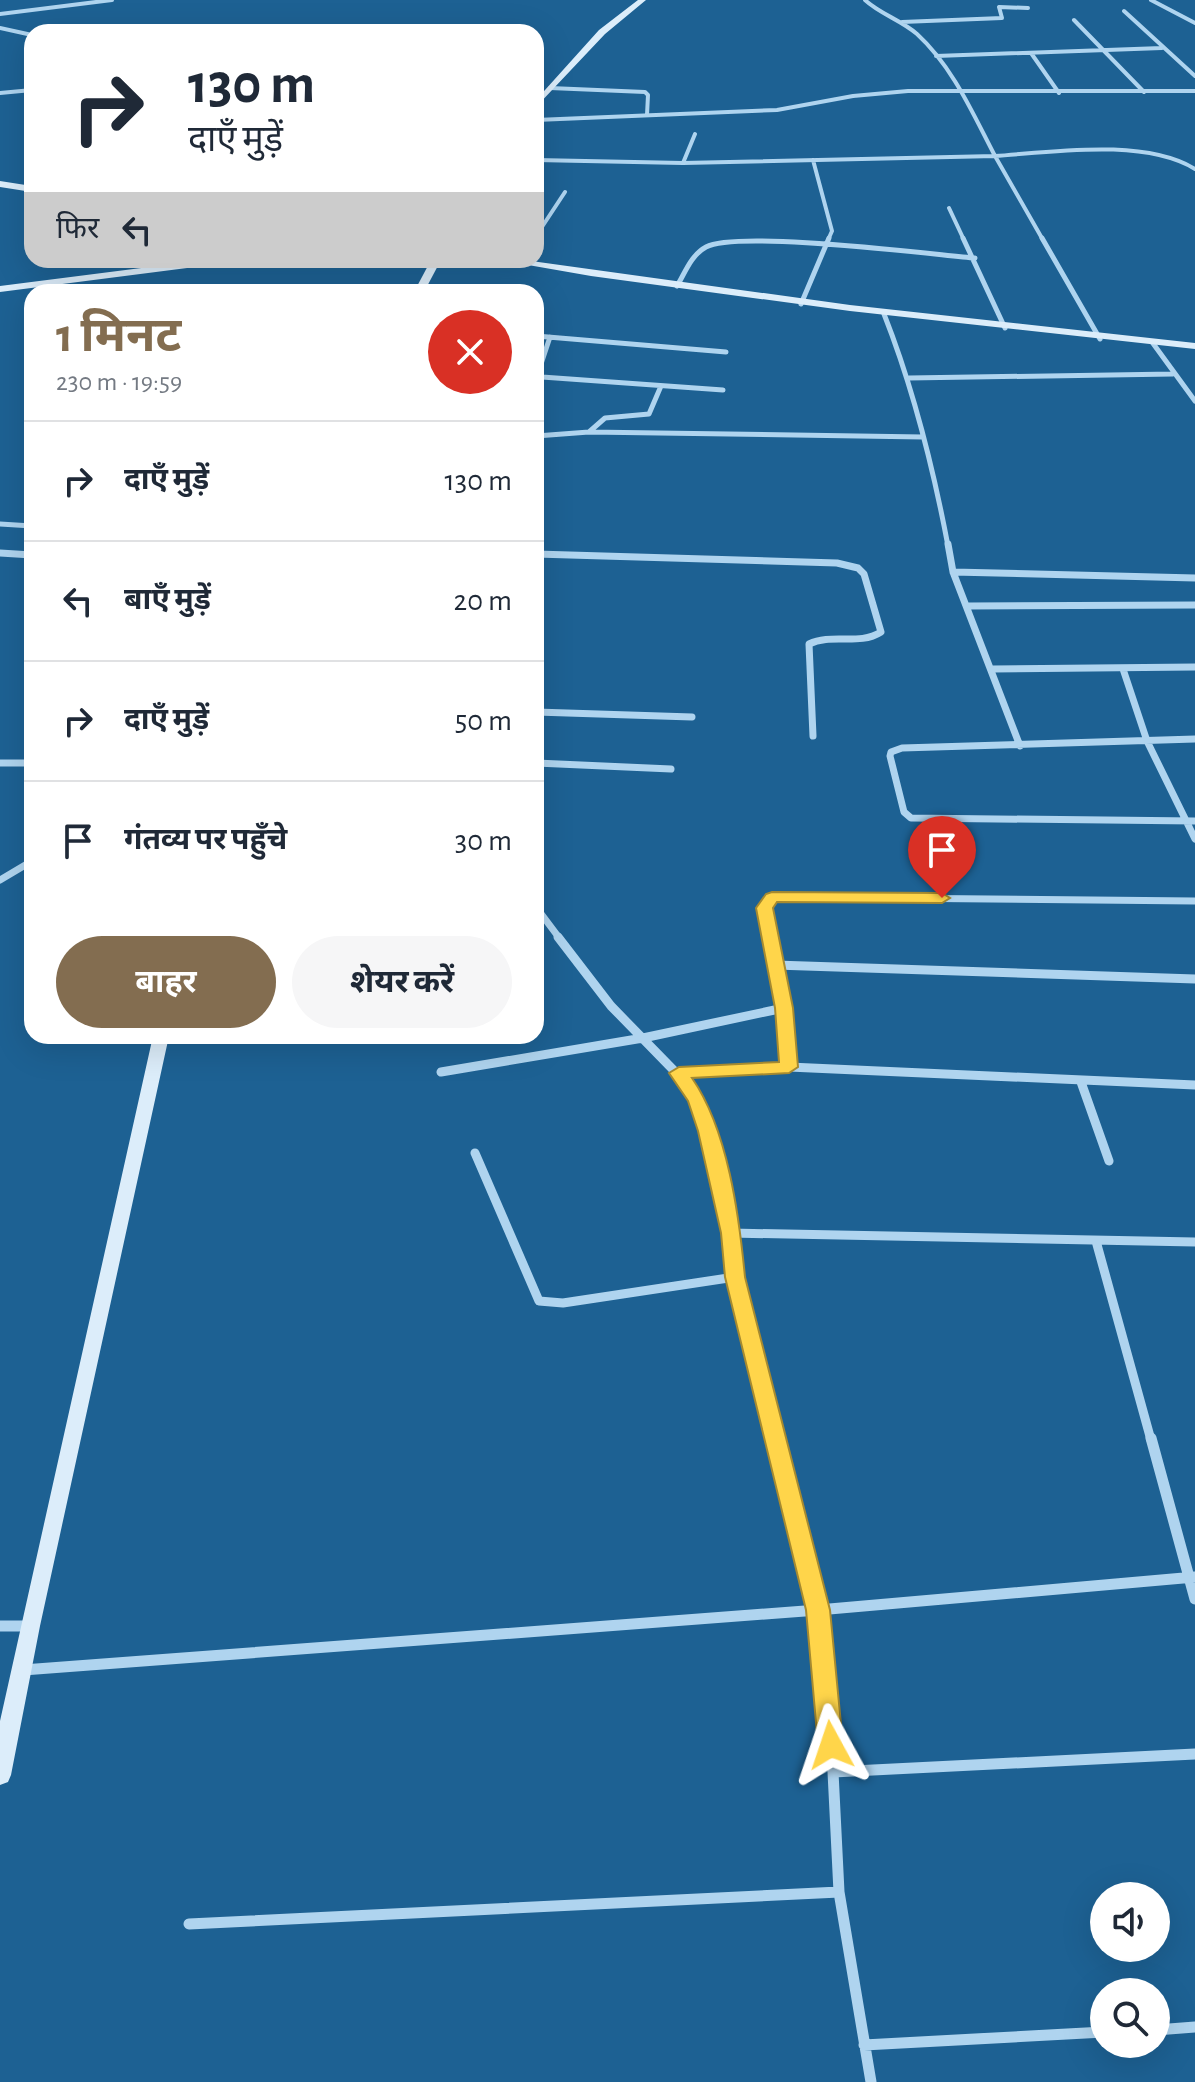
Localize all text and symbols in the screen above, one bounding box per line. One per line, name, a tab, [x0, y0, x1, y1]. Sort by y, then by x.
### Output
icon: right	[56, 56, 160, 160]
text: 130 m	[188, 57, 315, 113]
text: दाएँ मुड़ें	[188, 122, 283, 158]
icon: left	[115, 208, 159, 252]
text: फिर	[56, 214, 99, 244]
button: close	[428, 310, 512, 394]
text: 1 मिनट	[56, 313, 181, 361]
text: 230 m · 19:59	[56, 369, 182, 395]
icon: right	[56, 459, 100, 503]
text: दाएँ मुड़ें	[124, 465, 209, 495]
text: 130 m	[445, 466, 512, 496]
icon: left	[56, 579, 100, 623]
text: बाएँ मुड़ें	[124, 585, 211, 615]
text: 20 m	[454, 586, 512, 616]
icon: right	[56, 699, 100, 743]
text: दाएँ मुड़ें	[124, 705, 209, 735]
text: 50 m	[455, 706, 512, 736]
pin	[908, 816, 976, 898]
icon: arrive	[56, 819, 100, 863]
text: गंतव्य पर पहुँचे	[124, 825, 287, 855]
text: 30 m	[455, 826, 512, 856]
icon: arrive	[920, 828, 964, 872]
button: बाहर	[56, 936, 276, 1028]
button: शेयर करें	[292, 936, 512, 1028]
position arrow	[789, 1703, 873, 1787]
map controls	[1090, 1882, 1170, 2058]
button: sound	[1090, 1882, 1170, 1962]
button: search	[1090, 1978, 1170, 2058]

